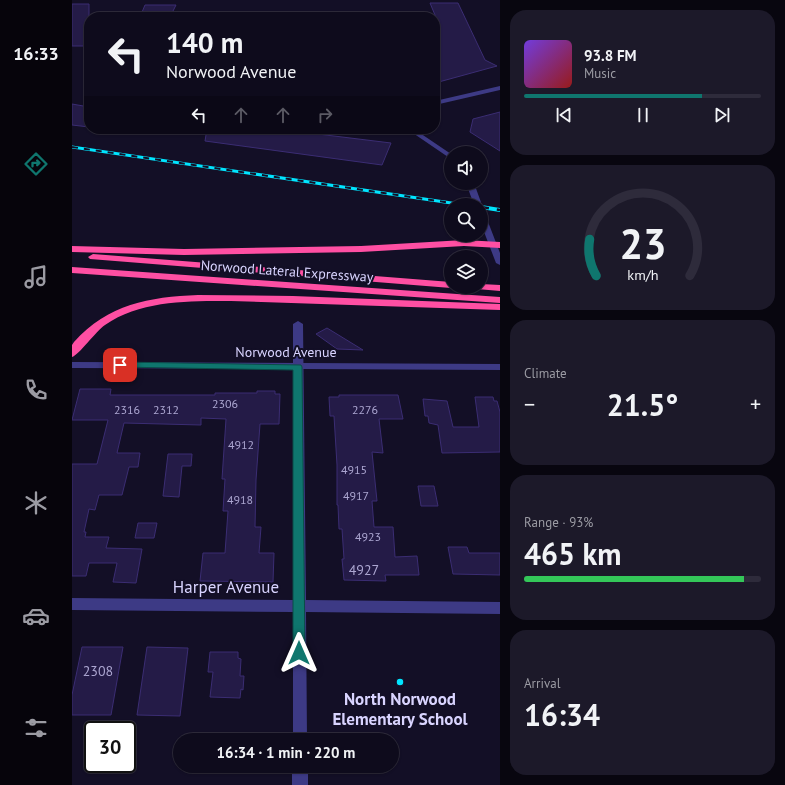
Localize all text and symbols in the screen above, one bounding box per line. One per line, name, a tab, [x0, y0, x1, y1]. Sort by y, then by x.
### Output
text: 140 m	[166, 24, 243, 61]
icon: left	[100, 28, 152, 80]
text: 16:33	[13, 42, 59, 65]
text: 93.8 FM	[584, 46, 637, 65]
text: Norwood Avenue	[166, 60, 296, 83]
text: Music	[584, 65, 616, 82]
icon: left	[188, 104, 210, 126]
icon: ahead	[230, 104, 252, 126]
icon: ahead	[272, 104, 294, 126]
icon: right	[314, 104, 336, 126]
icon: previous	[553, 104, 575, 126]
icon: pause	[632, 104, 654, 126]
icon: next	[711, 104, 733, 126]
map controls	[444, 146, 488, 294]
button: sound	[444, 146, 488, 190]
icon: directions	[22, 150, 50, 178]
button: search	[444, 198, 488, 242]
text: 23	[619, 216, 666, 269]
button: layers	[444, 250, 488, 294]
street label: Norwood Lateral Expressway	[200, 256, 374, 286]
icon: music	[22, 263, 50, 291]
text: km/h	[627, 264, 658, 283]
street label: Norwood Avenue	[235, 343, 337, 361]
pin	[103, 348, 137, 382]
icon: arrive	[109, 354, 131, 376]
text: Climate	[524, 365, 567, 382]
icon: phone	[22, 376, 50, 404]
text: 21.5°	[607, 385, 678, 424]
text: −	[524, 390, 535, 418]
text: +	[750, 390, 761, 418]
house number: 2306	[212, 396, 238, 411]
house number: 2316	[114, 402, 140, 417]
house number: 2312	[153, 402, 179, 417]
house number: 2276	[352, 402, 378, 417]
house number: 4912	[228, 437, 254, 452]
house number: 4915	[341, 462, 367, 477]
house number: 4917	[343, 488, 369, 503]
icon: climate	[22, 489, 50, 517]
house number: 4918	[227, 492, 253, 507]
text: Range · 93%	[524, 514, 593, 531]
house number: 4923	[355, 529, 381, 544]
text: 465 km	[524, 534, 622, 573]
house number: 4927	[349, 561, 379, 579]
street label: Harper Avenue	[173, 576, 279, 598]
icon: car	[22, 602, 50, 630]
position arrow	[278, 632, 320, 674]
house number: 2308	[83, 662, 113, 680]
text: Arrival	[524, 675, 560, 692]
marker: North Norwood Elementary School	[395, 677, 405, 687]
place label: North Norwood Elementary School	[332, 688, 469, 730]
text: 16:34	[524, 695, 600, 734]
icon: filters	[22, 714, 50, 742]
speed limit sign: 30	[84, 721, 136, 773]
text: 16:34 · 1 min · 220 m	[217, 743, 355, 762]

